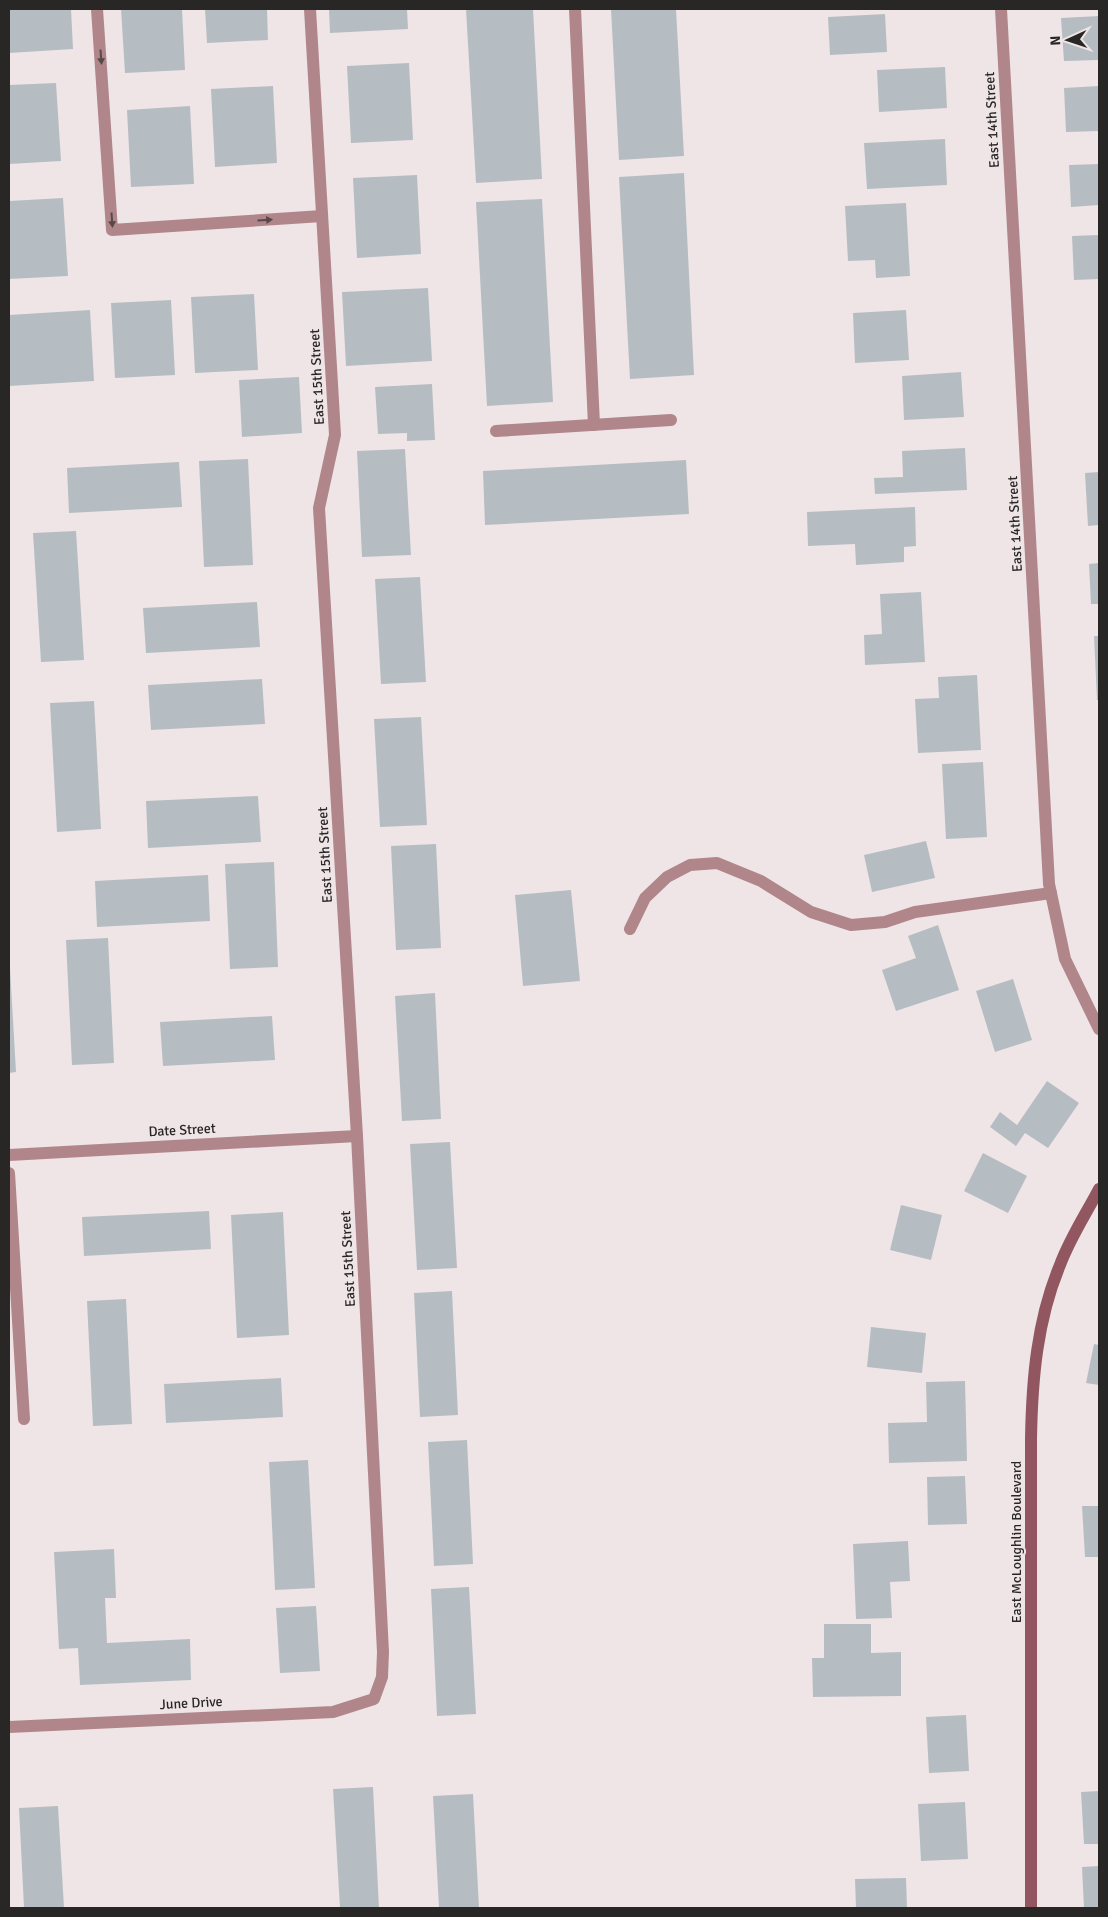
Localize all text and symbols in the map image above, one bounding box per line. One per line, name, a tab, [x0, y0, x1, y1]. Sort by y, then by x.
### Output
north arrow	[1043, 15, 1093, 65]
text: N	[1047, 35, 1064, 46]
one-way arrow	[97, 50, 105, 66]
street label: East 14th Street	[981, 71, 1003, 168]
one-way arrow	[108, 212, 116, 228]
one-way arrow	[257, 215, 273, 223]
street label: East 15th Street	[306, 328, 328, 425]
street label: East 14th Street	[1004, 475, 1026, 572]
street label: East 15th Street	[314, 806, 336, 903]
street label: Date Street	[148, 1120, 216, 1140]
street label: East 15th Street	[337, 1210, 359, 1307]
street label: East McLoughlin Boulevard	[1008, 1461, 1025, 1623]
street label: June Drive	[159, 1693, 223, 1713]

